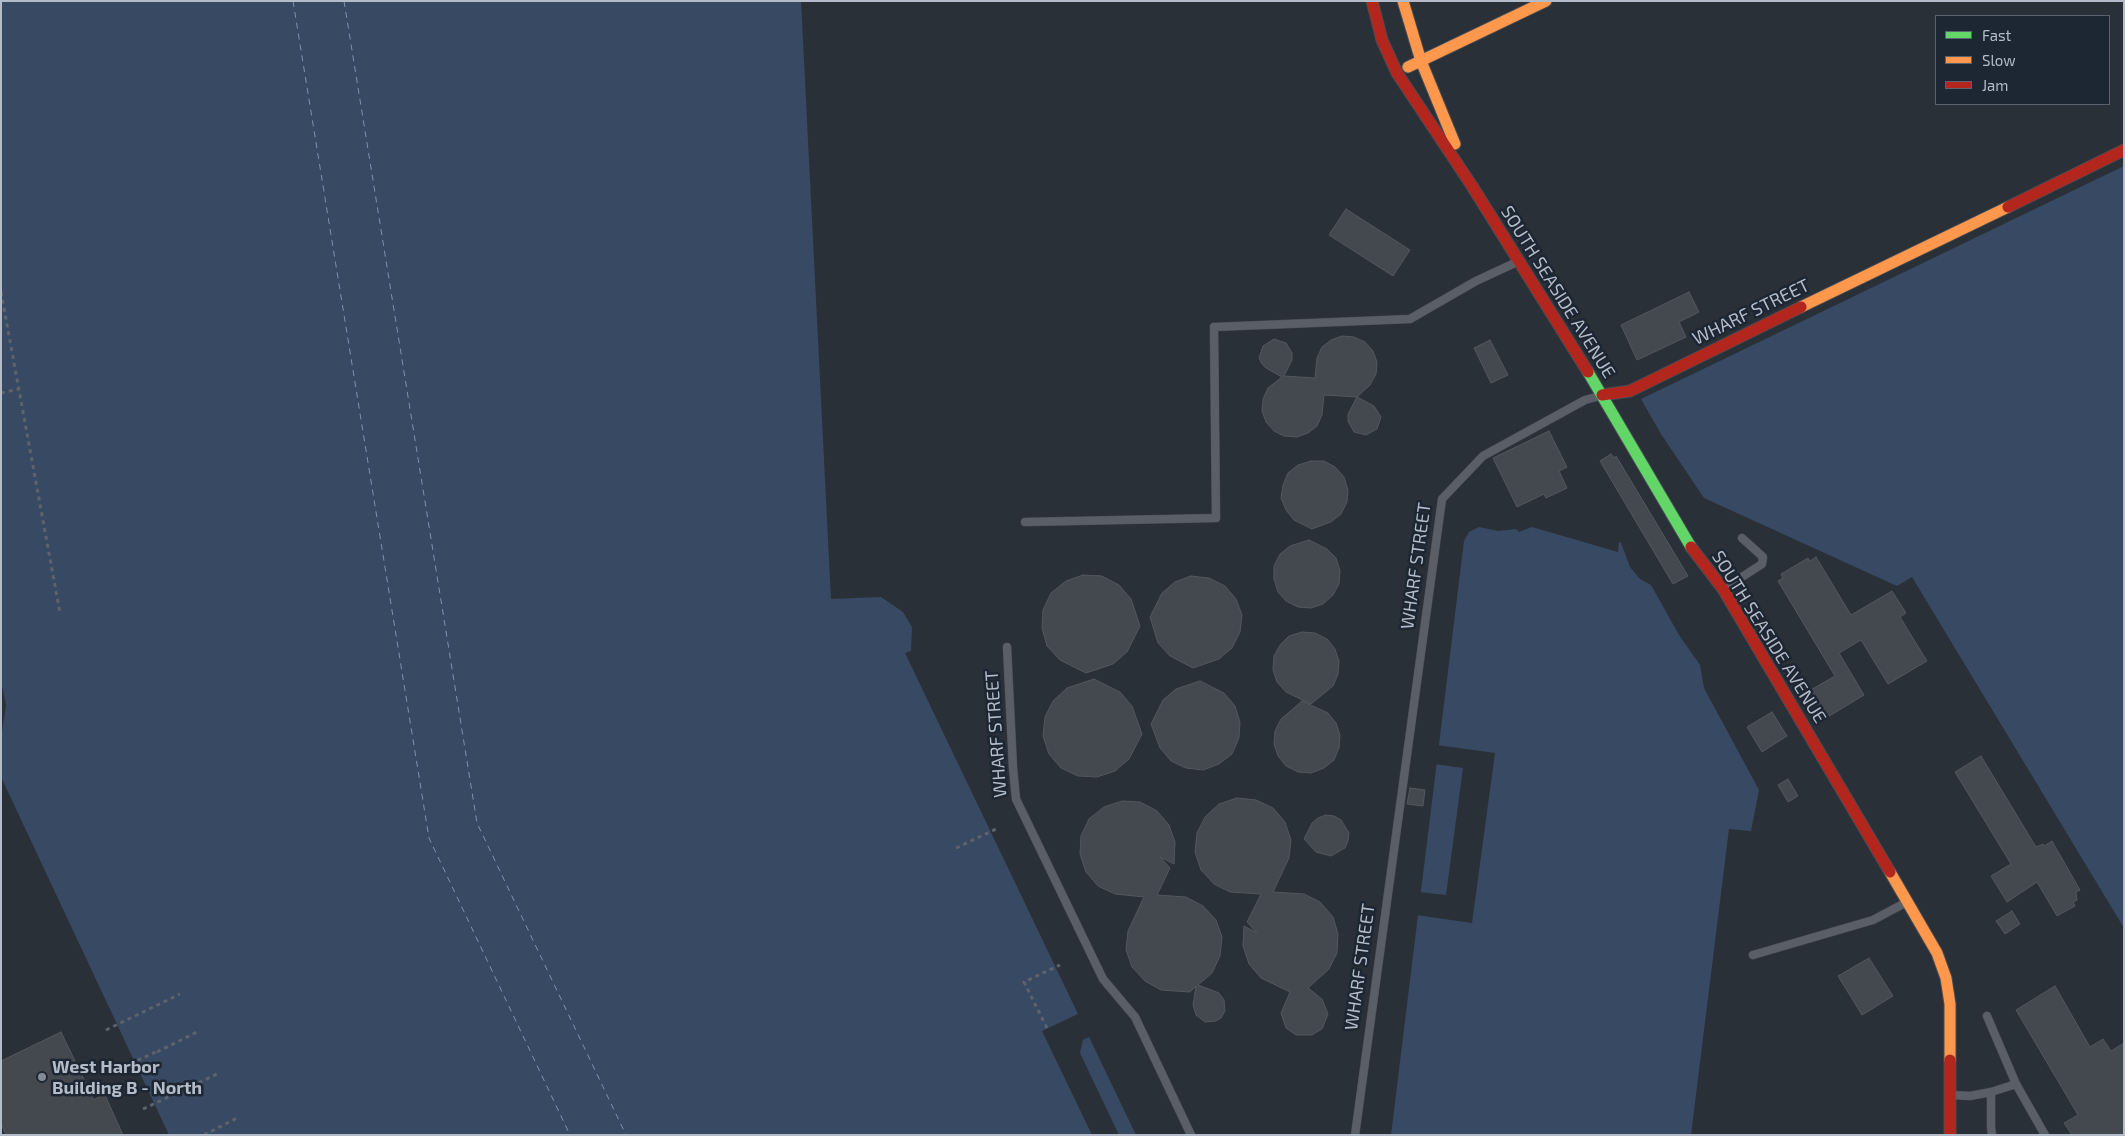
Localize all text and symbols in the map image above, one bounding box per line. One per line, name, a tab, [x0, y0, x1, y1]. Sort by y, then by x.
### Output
legend	[1935, 15, 2110, 105]
text: Fast	[1982, 26, 2011, 44]
text: Slow	[1982, 51, 2016, 69]
text: Jam	[1982, 76, 2008, 94]
street label: SOUTH SEASIDE AVENUE	[1496, 202, 1620, 382]
street label: WHARF STREET	[1689, 274, 1813, 350]
street label: WHARF STREET	[1396, 501, 1436, 631]
street label: SOUTH SEASIDE AVENUE	[1707, 547, 1831, 727]
street label: WHARF STREET	[981, 670, 1011, 798]
street label: WHARF STREET	[1340, 902, 1380, 1032]
place label: West Harbor Building B - North	[52, 1056, 202, 1098]
marker: West Harbor Building B - North	[36, 1071, 48, 1083]

